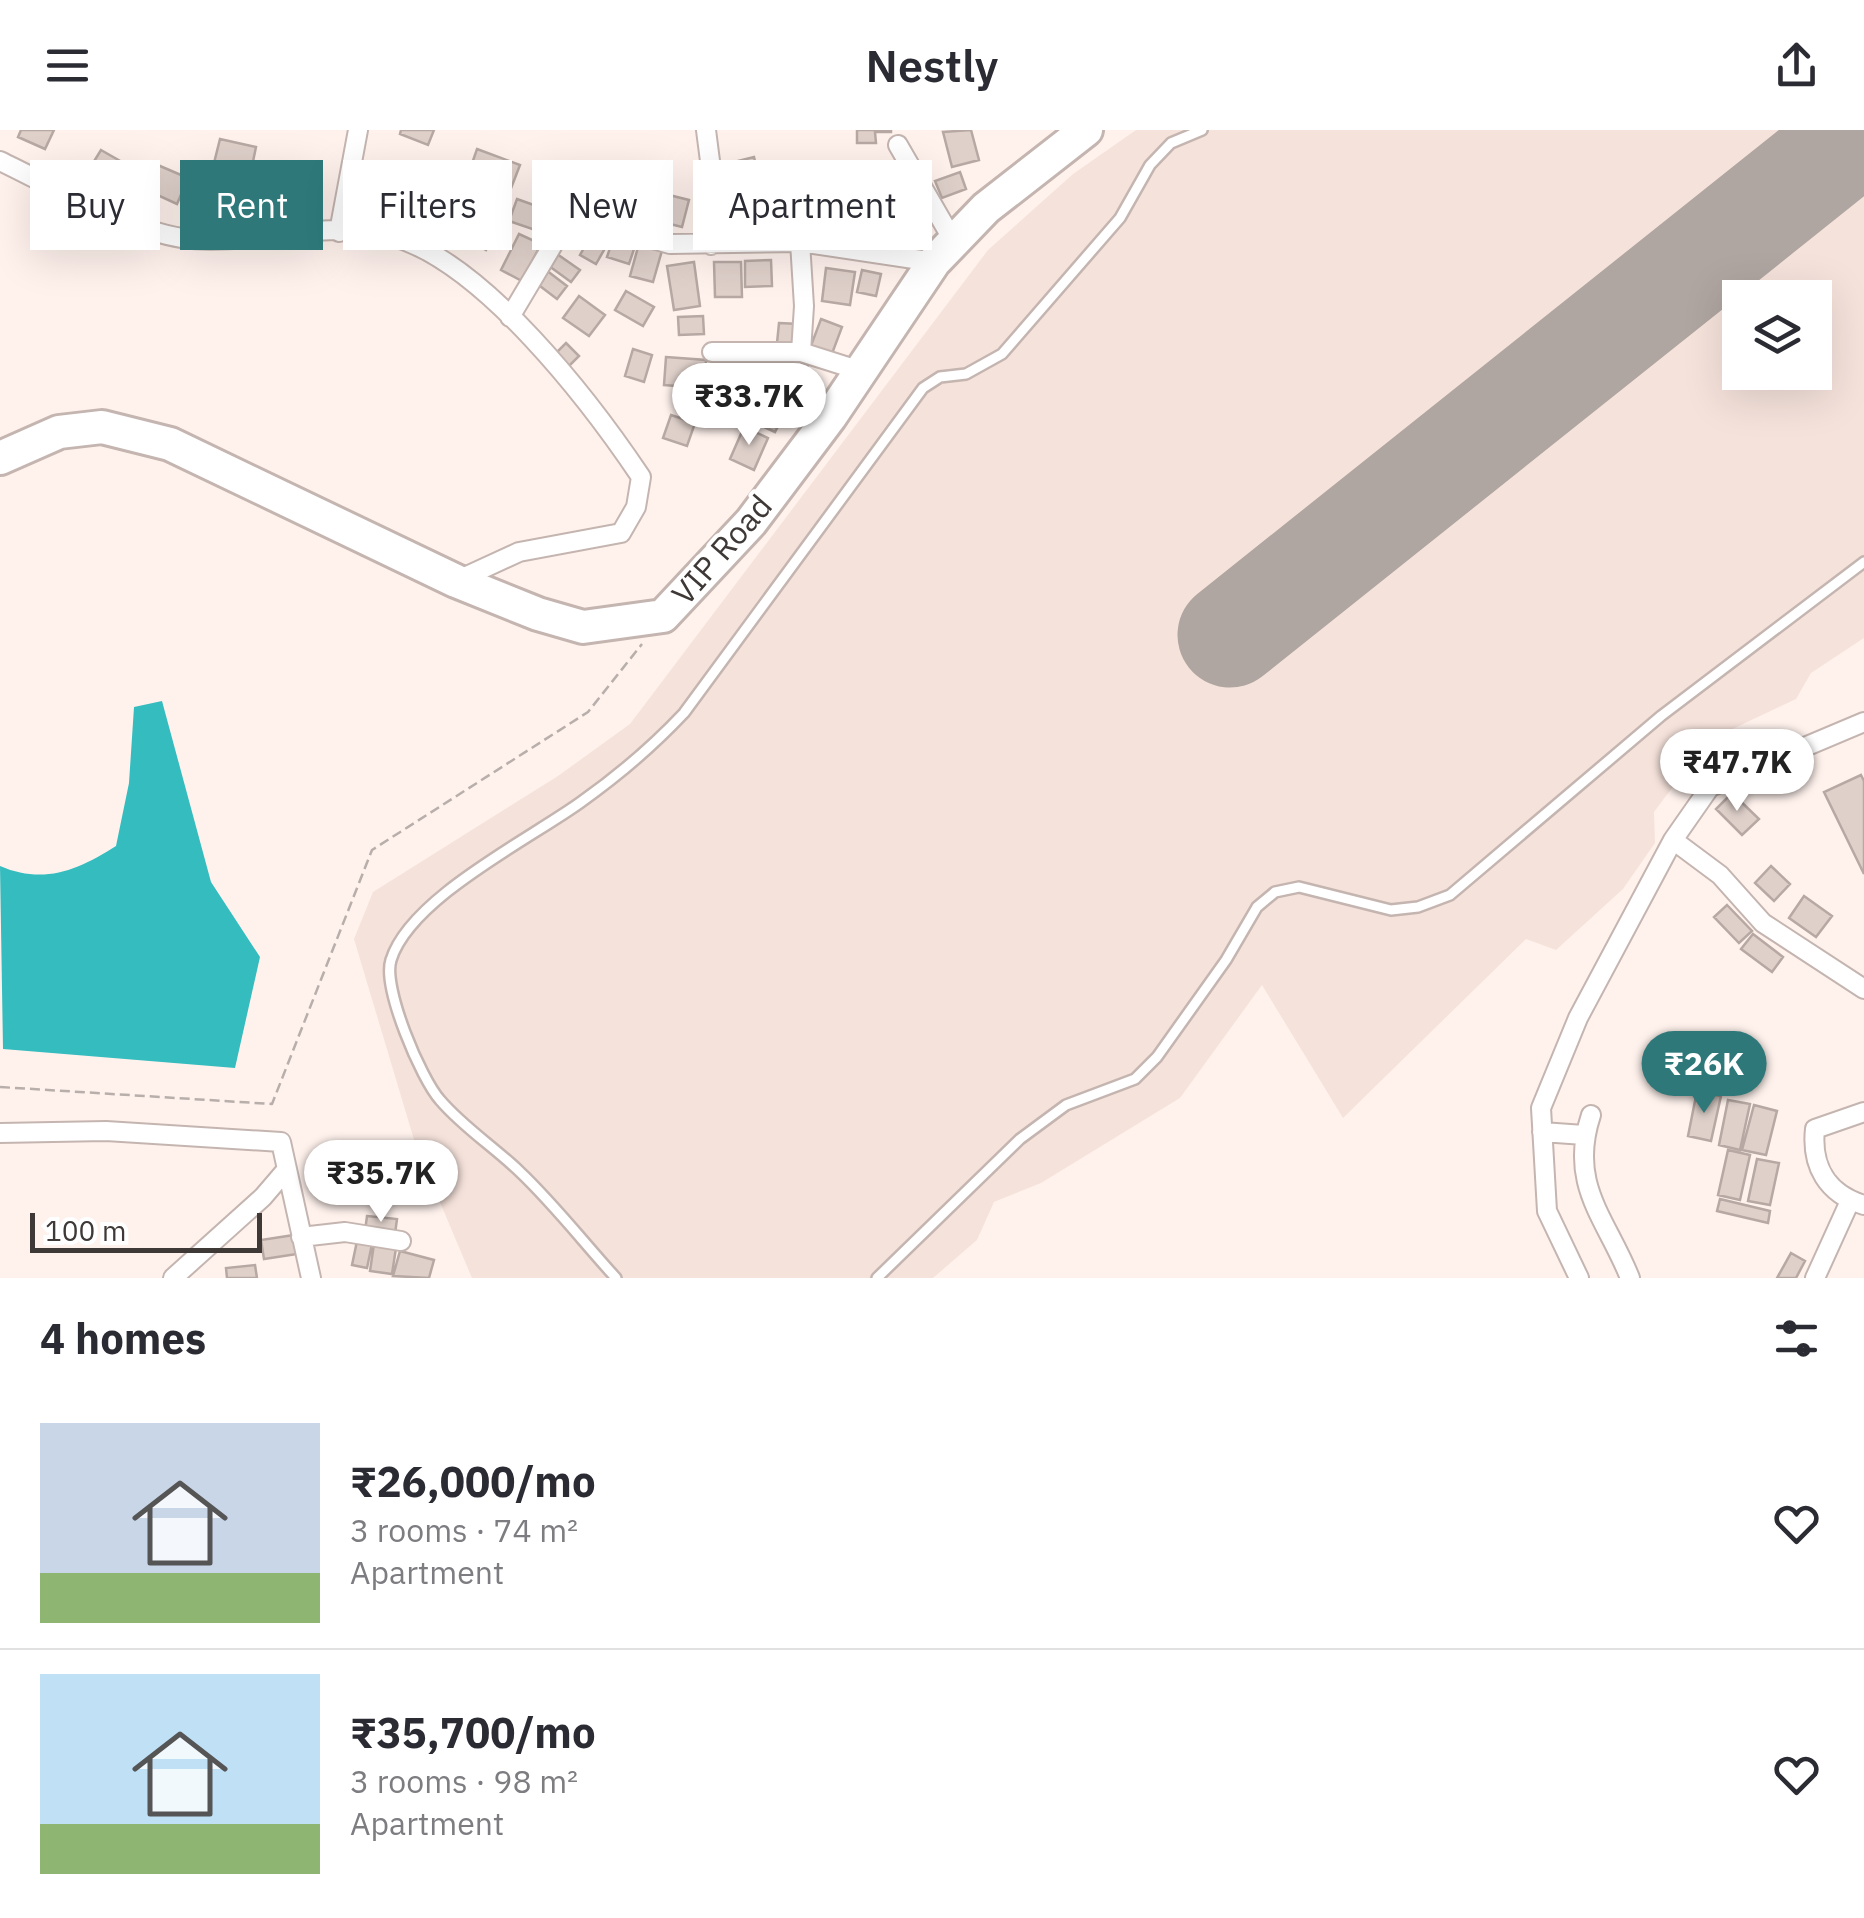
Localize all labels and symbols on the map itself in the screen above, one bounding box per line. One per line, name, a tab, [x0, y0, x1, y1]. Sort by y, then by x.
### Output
pin: ₹33.7K	[668, 363, 830, 448]
street label: VIP Road	[662, 485, 781, 613]
pin: ₹47.7K	[1656, 729, 1818, 814]
pin: ₹26K	[1645, 1031, 1763, 1116]
pin: ₹35.7K	[300, 1140, 462, 1225]
scale bar	[30, 1208, 262, 1252]

